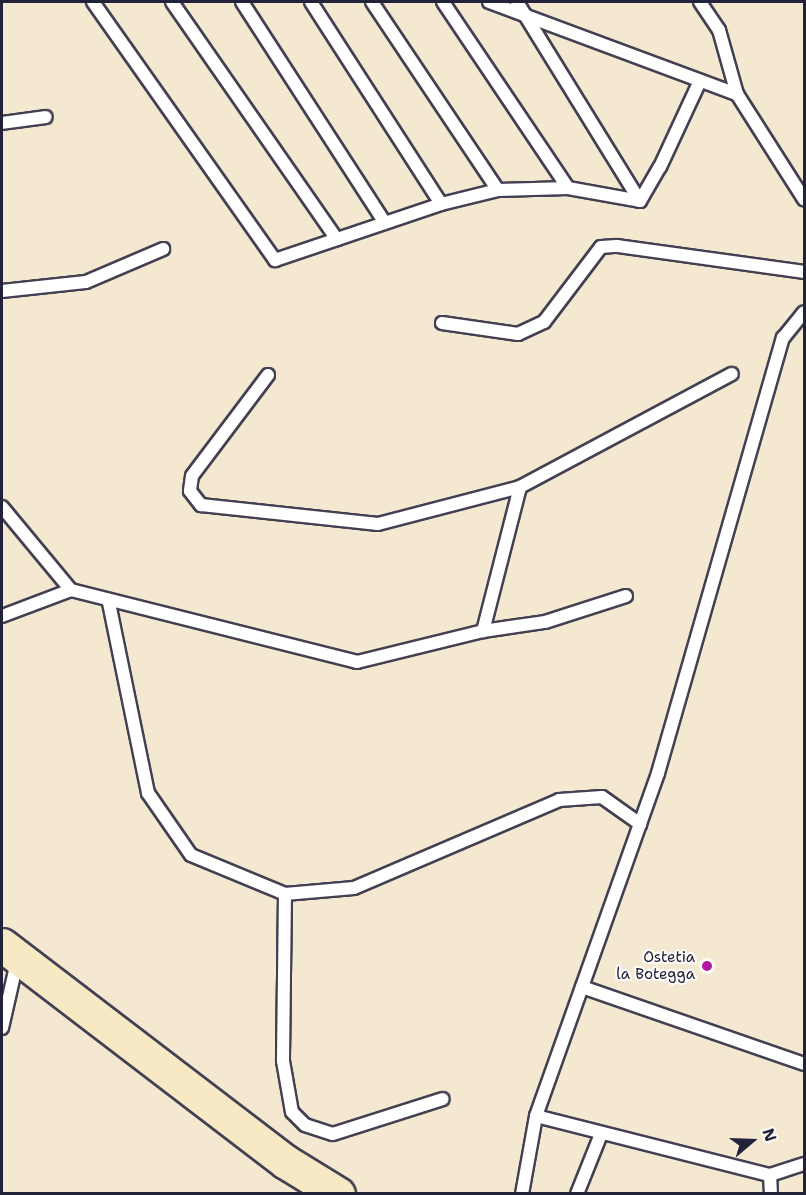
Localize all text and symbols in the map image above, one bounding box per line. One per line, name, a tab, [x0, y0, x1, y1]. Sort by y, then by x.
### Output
place label: Ostetia la Botegga	[616, 948, 695, 983]
marker: Ostetia la Botegga	[700, 959, 714, 973]
north arrow	[722, 1111, 782, 1171]
text: N	[757, 1126, 781, 1144]

